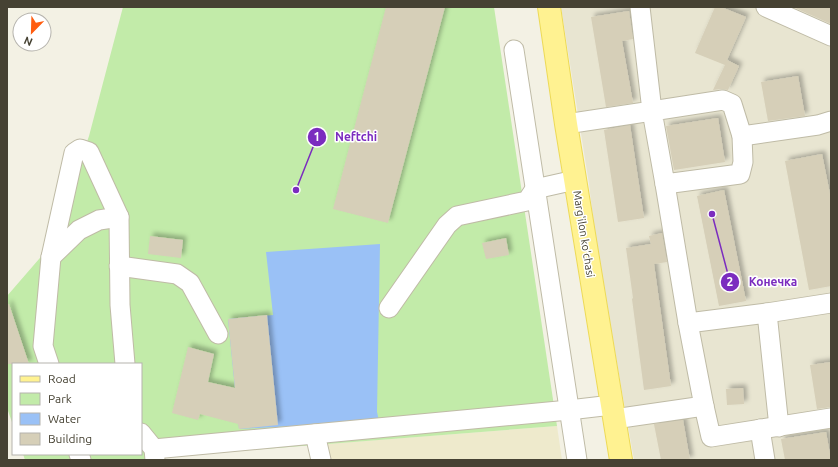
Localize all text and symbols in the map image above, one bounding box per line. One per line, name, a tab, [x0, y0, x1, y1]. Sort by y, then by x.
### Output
north arrow	[12, 12, 52, 52]
text: N	[22, 34, 34, 48]
callout: Neftchi	[307, 125, 385, 149]
text: 1	[314, 130, 320, 143]
text: Neftchi	[335, 130, 377, 143]
street label: Marg'ilon ko'chasi	[571, 190, 597, 278]
callout: Конечка	[720, 270, 805, 294]
text: 2	[727, 275, 734, 288]
text: Конечка	[749, 275, 797, 288]
legend	[12, 363, 142, 455]
text: Road	[48, 372, 76, 385]
text: Park	[48, 392, 72, 405]
text: Water	[48, 412, 81, 425]
text: Building	[48, 432, 92, 445]

